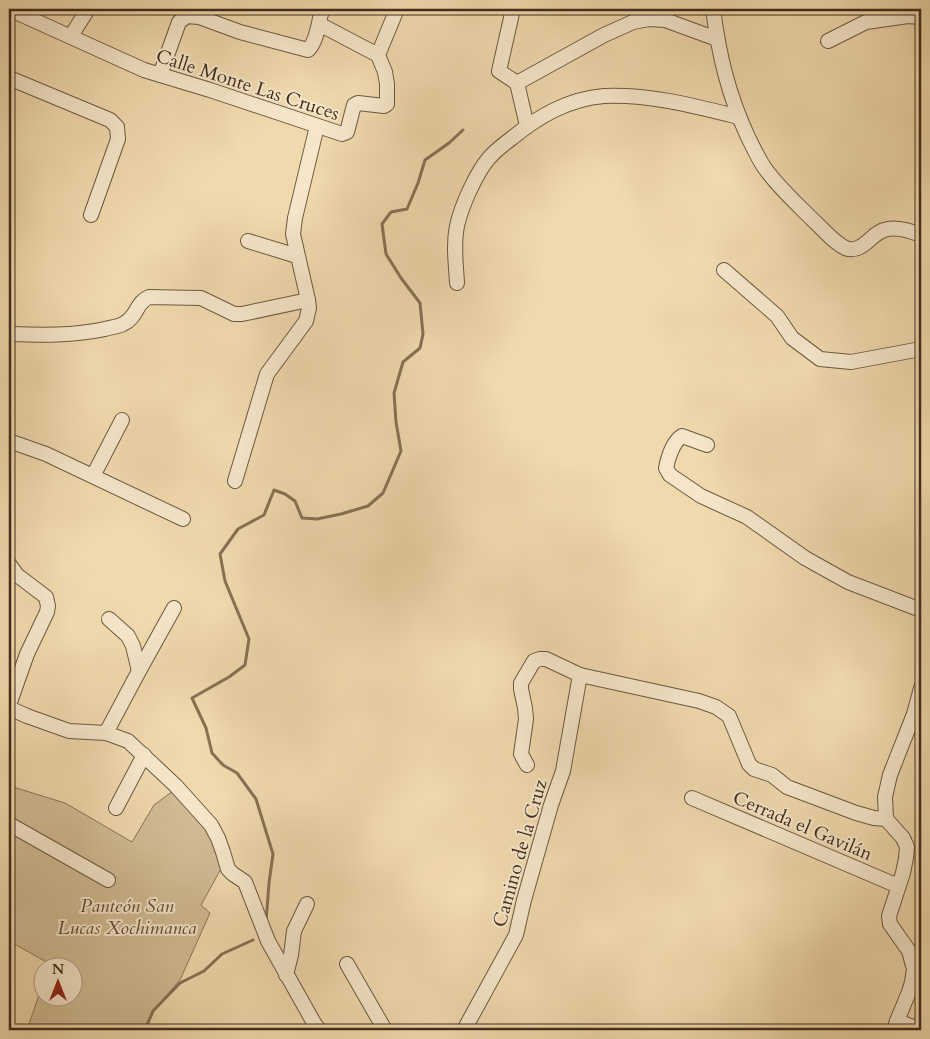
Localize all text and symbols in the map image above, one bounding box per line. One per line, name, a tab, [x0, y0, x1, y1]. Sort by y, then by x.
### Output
street label: Calle Monte Las Cruces	[153, 43, 343, 127]
street label: Camino de la Cruz	[486, 776, 554, 930]
street label: Cerrada el Gavilán	[729, 785, 877, 867]
park label: Panteón San Lucas Xochimanca	[57, 893, 197, 941]
north arrow	[32, 956, 82, 1006]
text: N	[52, 960, 64, 979]

